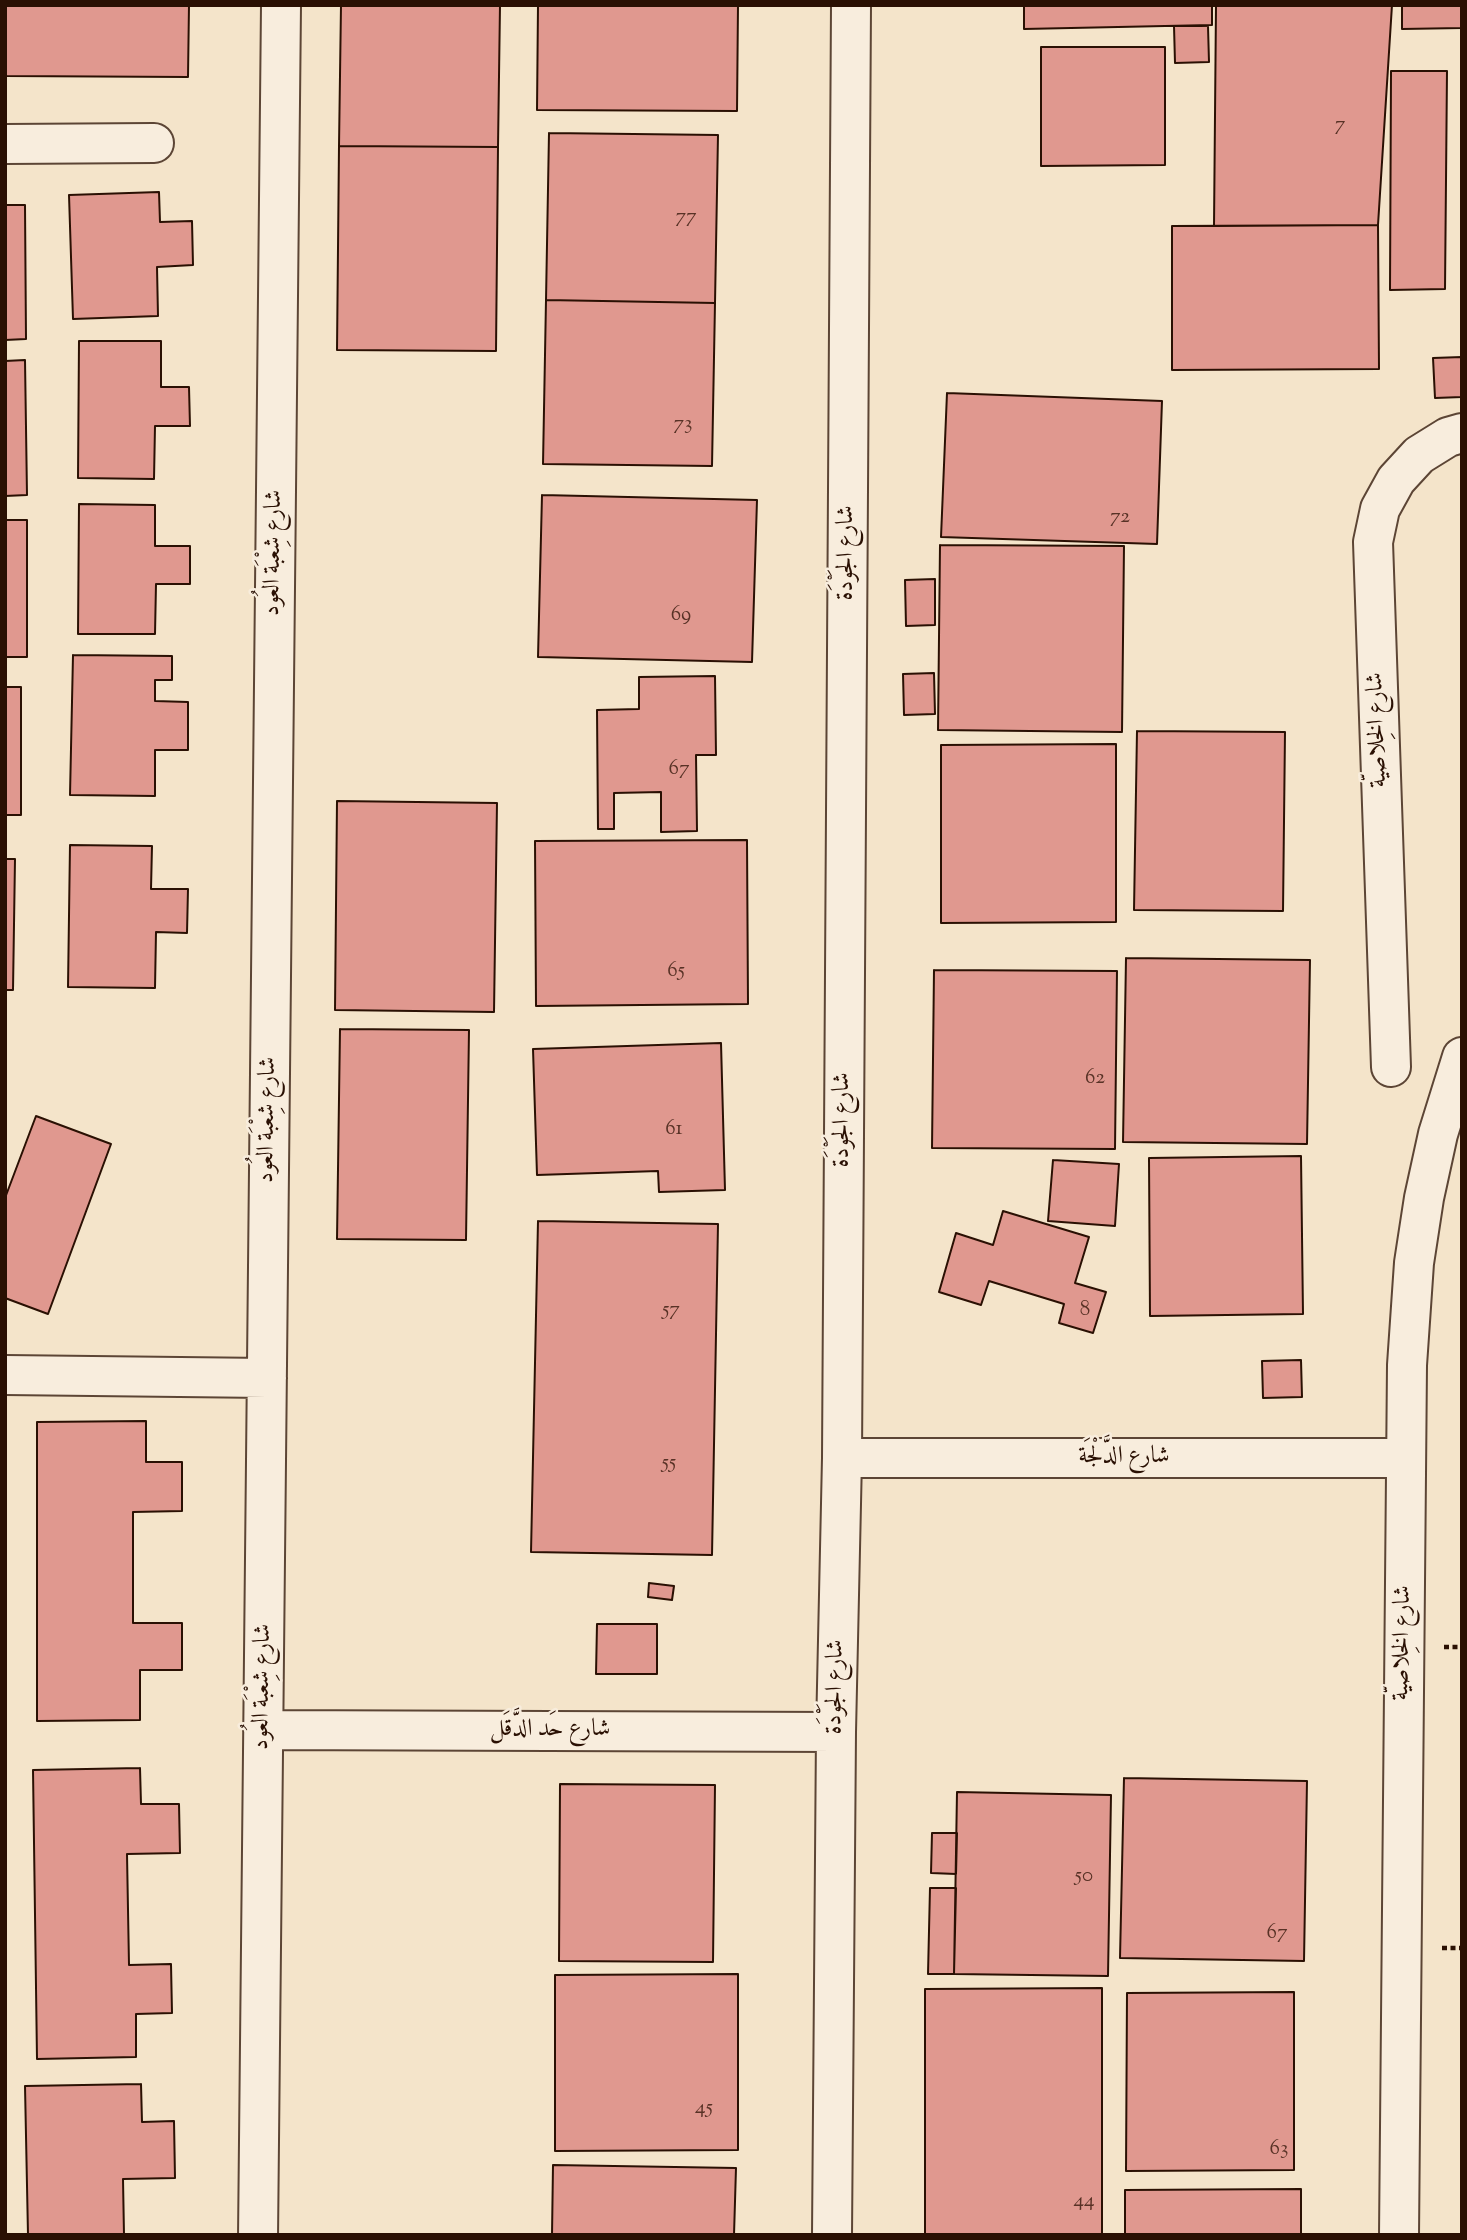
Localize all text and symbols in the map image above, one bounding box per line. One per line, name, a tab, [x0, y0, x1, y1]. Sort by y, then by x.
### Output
house number: 7	[1335, 113, 1345, 139]
house number: 77	[675, 205, 697, 231]
house number: 73	[673, 412, 693, 438]
street label: شارع شِعْبَة العُود	[259, 489, 291, 617]
street label: شارع الجَوْدَة	[834, 505, 862, 601]
house number: 72	[1110, 505, 1130, 531]
house number: 69	[671, 603, 691, 629]
street label: شارع الخِلاصيّة	[1363, 672, 1395, 788]
house number: 67	[669, 757, 689, 783]
house number: 65	[667, 959, 685, 985]
street label: شارع شِعْبَة العُود	[253, 1056, 285, 1184]
house number: 62	[1085, 1066, 1105, 1092]
street label: شارع الجَوْدَة	[830, 1072, 858, 1168]
house number: 61	[665, 1117, 683, 1143]
house number: 57	[662, 1298, 680, 1324]
house number: 8	[1080, 1298, 1090, 1324]
street label: شارع الدَّلْجَة	[1078, 1444, 1170, 1472]
house number: 55	[662, 1451, 676, 1477]
street label: شارع الخِلاصيّة	[1389, 1585, 1419, 1701]
street label: شارع شِعْبَة العُود	[248, 1623, 280, 1751]
street label: شارع الجَوْدَة	[822, 1639, 852, 1735]
street label: شارع حَد الدَّقَل	[490, 1717, 610, 1745]
house number: 50	[1075, 1864, 1093, 1890]
house number: 67	[1267, 1921, 1287, 1947]
house number: 45	[695, 2096, 713, 2122]
house number: 63	[1270, 2137, 1288, 2163]
house number: 44	[1073, 2189, 1095, 2215]

